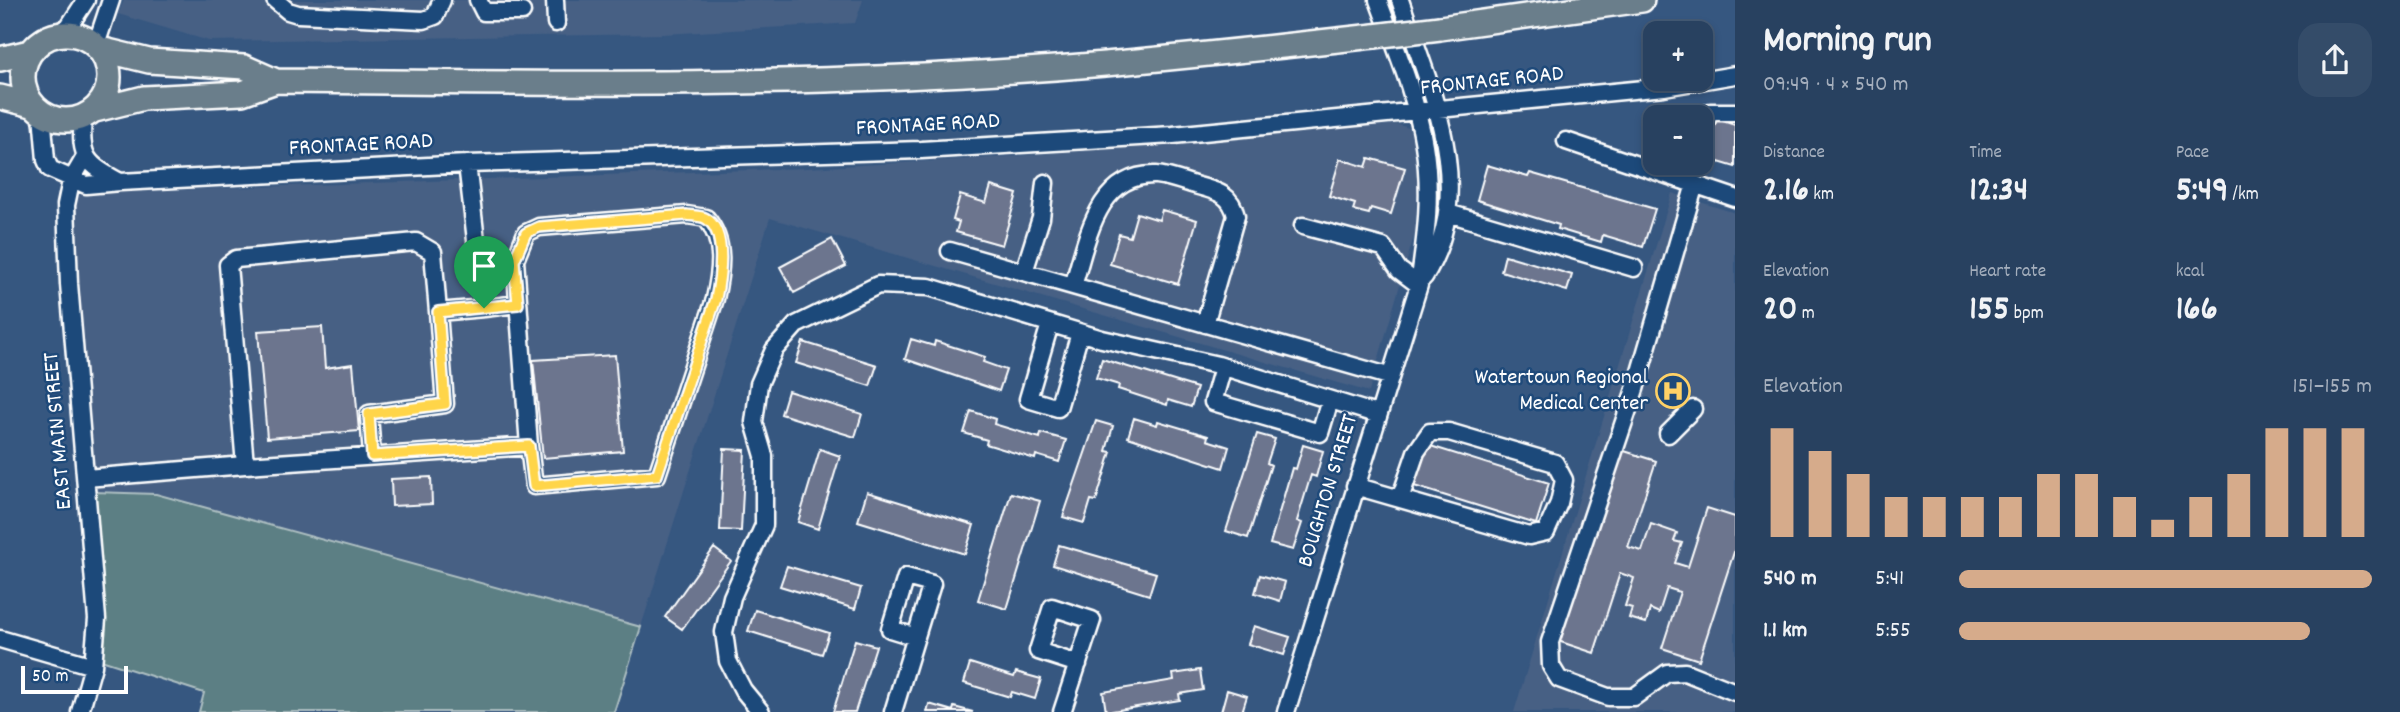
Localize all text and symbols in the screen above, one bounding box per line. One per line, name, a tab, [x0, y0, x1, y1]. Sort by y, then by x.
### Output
text: Morning run	[1763, 15, 1932, 70]
map controls	[1643, 21, 1713, 175]
button: +	[1643, 21, 1713, 91]
button: share	[2298, 23, 2372, 97]
street label: FRONTAGE ROAD	[1419, 58, 1565, 106]
text: 09:49 · 4 × 540 m	[1763, 69, 1909, 102]
button: −	[1643, 105, 1713, 175]
street label: FRONTAGE ROAD	[855, 106, 1001, 146]
street label: FRONTAGE ROAD	[288, 126, 434, 166]
text: Distance	[1763, 140, 1825, 167]
text: Time	[1969, 140, 2002, 167]
text: Pace	[2176, 140, 2209, 167]
text: 2.16	[1763, 167, 1809, 217]
text: 12:34	[1969, 167, 2028, 217]
text: 5:49	[2176, 167, 2228, 217]
text: km	[1809, 182, 1834, 209]
text: /km	[2228, 182, 2259, 209]
pin	[454, 236, 514, 308]
icon: arrive	[465, 247, 503, 285]
text: Elevation	[1763, 259, 1829, 286]
text: Heart rate	[1969, 259, 2046, 286]
text: kcal	[2176, 259, 2205, 286]
text: 20	[1763, 286, 1797, 336]
text: 155	[1969, 286, 2009, 336]
text: 166	[2176, 286, 2218, 336]
text: m	[1797, 301, 1815, 328]
text: bpm	[2009, 301, 2044, 328]
street label: EAST MAIN STREET	[36, 351, 82, 511]
place label: Watertown Regional Medical Center	[1475, 362, 1649, 421]
text: Elevation	[1763, 371, 1843, 404]
text: 151–155 m	[2292, 371, 2372, 404]
hospital icon: Watertown Regional Medical Center	[1654, 372, 1692, 410]
street label: BOUGHTON STREET	[1290, 411, 1368, 571]
text: 540 m	[1763, 563, 1817, 596]
text: 5:41	[1875, 563, 1904, 596]
text: 1.1 km	[1763, 615, 1807, 648]
text: 5:55	[1875, 615, 1911, 648]
scale bar	[21, 663, 128, 695]
text: 50 m	[32, 664, 69, 691]

